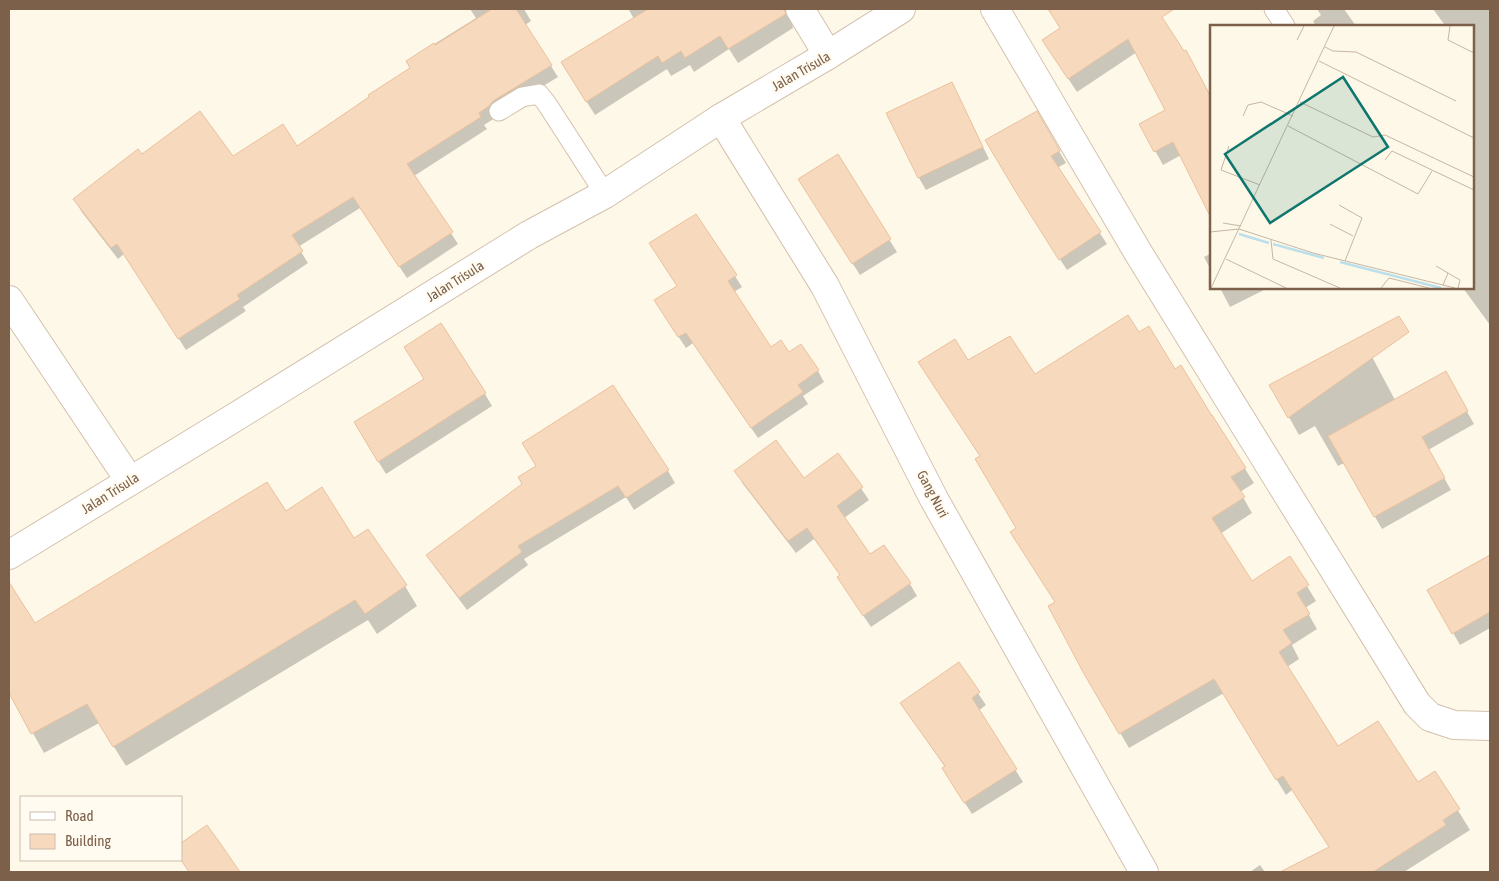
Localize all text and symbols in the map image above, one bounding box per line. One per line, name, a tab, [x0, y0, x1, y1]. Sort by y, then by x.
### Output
inset map	[1210, 25, 1474, 289]
street label: Jalan Trisula	[769, 48, 833, 94]
street label: Jalan Trisula	[423, 257, 487, 305]
street label: Gang Nuri	[914, 468, 952, 520]
street label: Jalan Trisula	[78, 469, 142, 517]
legend	[20, 796, 182, 861]
text: Road	[65, 807, 94, 824]
text: Building	[65, 832, 111, 849]

